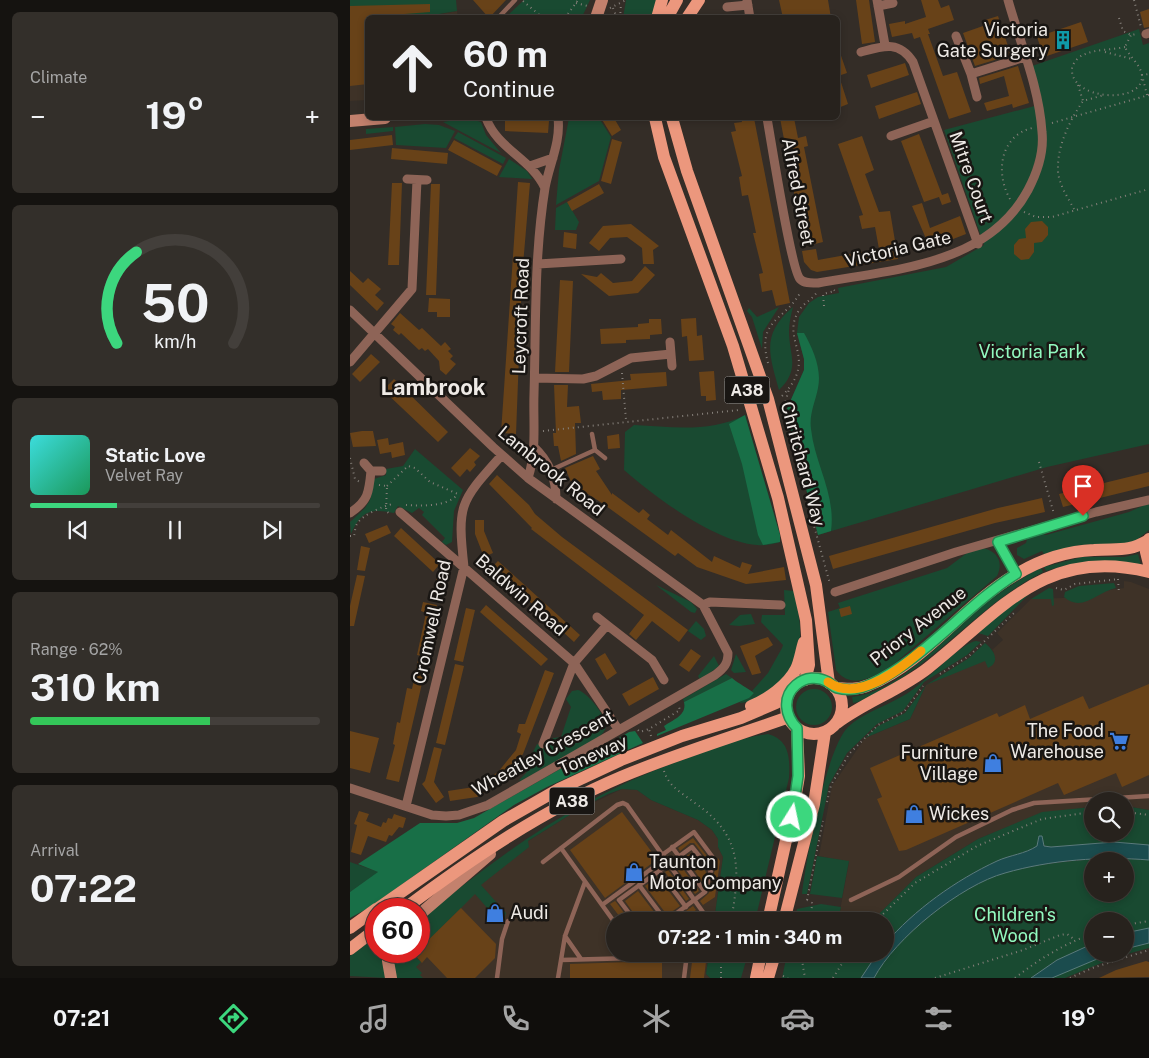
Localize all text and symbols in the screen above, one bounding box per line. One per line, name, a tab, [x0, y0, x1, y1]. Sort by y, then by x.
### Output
place label: Victoria Gate Surgery	[937, 19, 1048, 61]
building icon: Victoria Gate Surgery	[1052, 29, 1074, 51]
text: 60 m	[463, 34, 548, 75]
icon: ahead	[380, 35, 445, 100]
text: Climate	[30, 68, 87, 87]
text: Continue	[463, 76, 555, 102]
text: 19°	[145, 93, 205, 138]
text: −	[30, 100, 46, 133]
text: +	[304, 100, 320, 133]
street label: Mitre Court	[945, 128, 998, 225]
street label: Alfred Street	[778, 136, 819, 248]
street label: Victoria Gate	[843, 226, 953, 271]
street label: Leycroft Road	[508, 257, 533, 375]
text: 50	[141, 273, 209, 334]
text: km/h	[154, 331, 196, 352]
park label: Victoria Park	[978, 341, 1086, 362]
district label: Lambrook	[380, 374, 486, 400]
road number: A38	[724, 376, 770, 404]
street label: Chritchard Way	[777, 399, 830, 529]
street label: Lambrook Road	[494, 421, 609, 520]
text: Static Love	[105, 444, 206, 466]
pin	[1062, 465, 1104, 516]
text: Velvet Ray	[105, 466, 183, 485]
icon: arrive	[1069, 472, 1097, 500]
icon: previous	[64, 516, 92, 544]
icon: pause	[161, 516, 189, 544]
icon: next	[258, 516, 286, 544]
street label: Baldwin Road	[472, 549, 571, 640]
street label: Cromwell Road	[408, 558, 455, 686]
street label: Priory Avenue	[865, 582, 970, 670]
text: Range · 62%	[30, 640, 123, 659]
text: 310 km	[30, 665, 161, 710]
street label: Wheatley Crescent	[468, 705, 617, 800]
place label: The Food Warehouse	[1010, 720, 1104, 762]
street label: Toneway	[555, 730, 631, 779]
supermarket icon: The Food Warehouse	[1108, 730, 1130, 752]
place label: Furniture Village	[900, 742, 978, 784]
shop icon: Furniture Village	[982, 752, 1004, 774]
road number: A38	[550, 788, 594, 814]
position arrow	[765, 790, 817, 842]
map controls	[1084, 792, 1134, 962]
button: search	[1084, 792, 1134, 842]
shop icon: Wickes	[903, 803, 925, 825]
place label: Wickes	[929, 803, 989, 824]
text: Arrival	[30, 841, 79, 860]
place label: Taunton Motor Company	[649, 851, 782, 893]
button: +	[1084, 852, 1134, 902]
shop icon: Taunton Motor Company	[623, 861, 645, 883]
text: 07:22	[30, 866, 137, 911]
speed limit sign: 60	[365, 898, 430, 963]
shop icon: Audi	[484, 902, 506, 924]
place label: Audi	[510, 902, 548, 923]
park label: Children's Wood	[974, 904, 1056, 946]
button: −	[1084, 912, 1134, 962]
text: 07:22 · 1 min · 340 m	[658, 926, 842, 948]
icon: directions	[216, 1001, 251, 1036]
icon: music	[357, 1001, 392, 1036]
icon: phone	[498, 1001, 533, 1036]
icon: climate	[639, 1001, 674, 1036]
icon: car	[780, 1001, 815, 1036]
icon: filters	[921, 1001, 956, 1036]
text: 07:21	[53, 1005, 110, 1031]
text: 19°	[1062, 1005, 1096, 1031]

